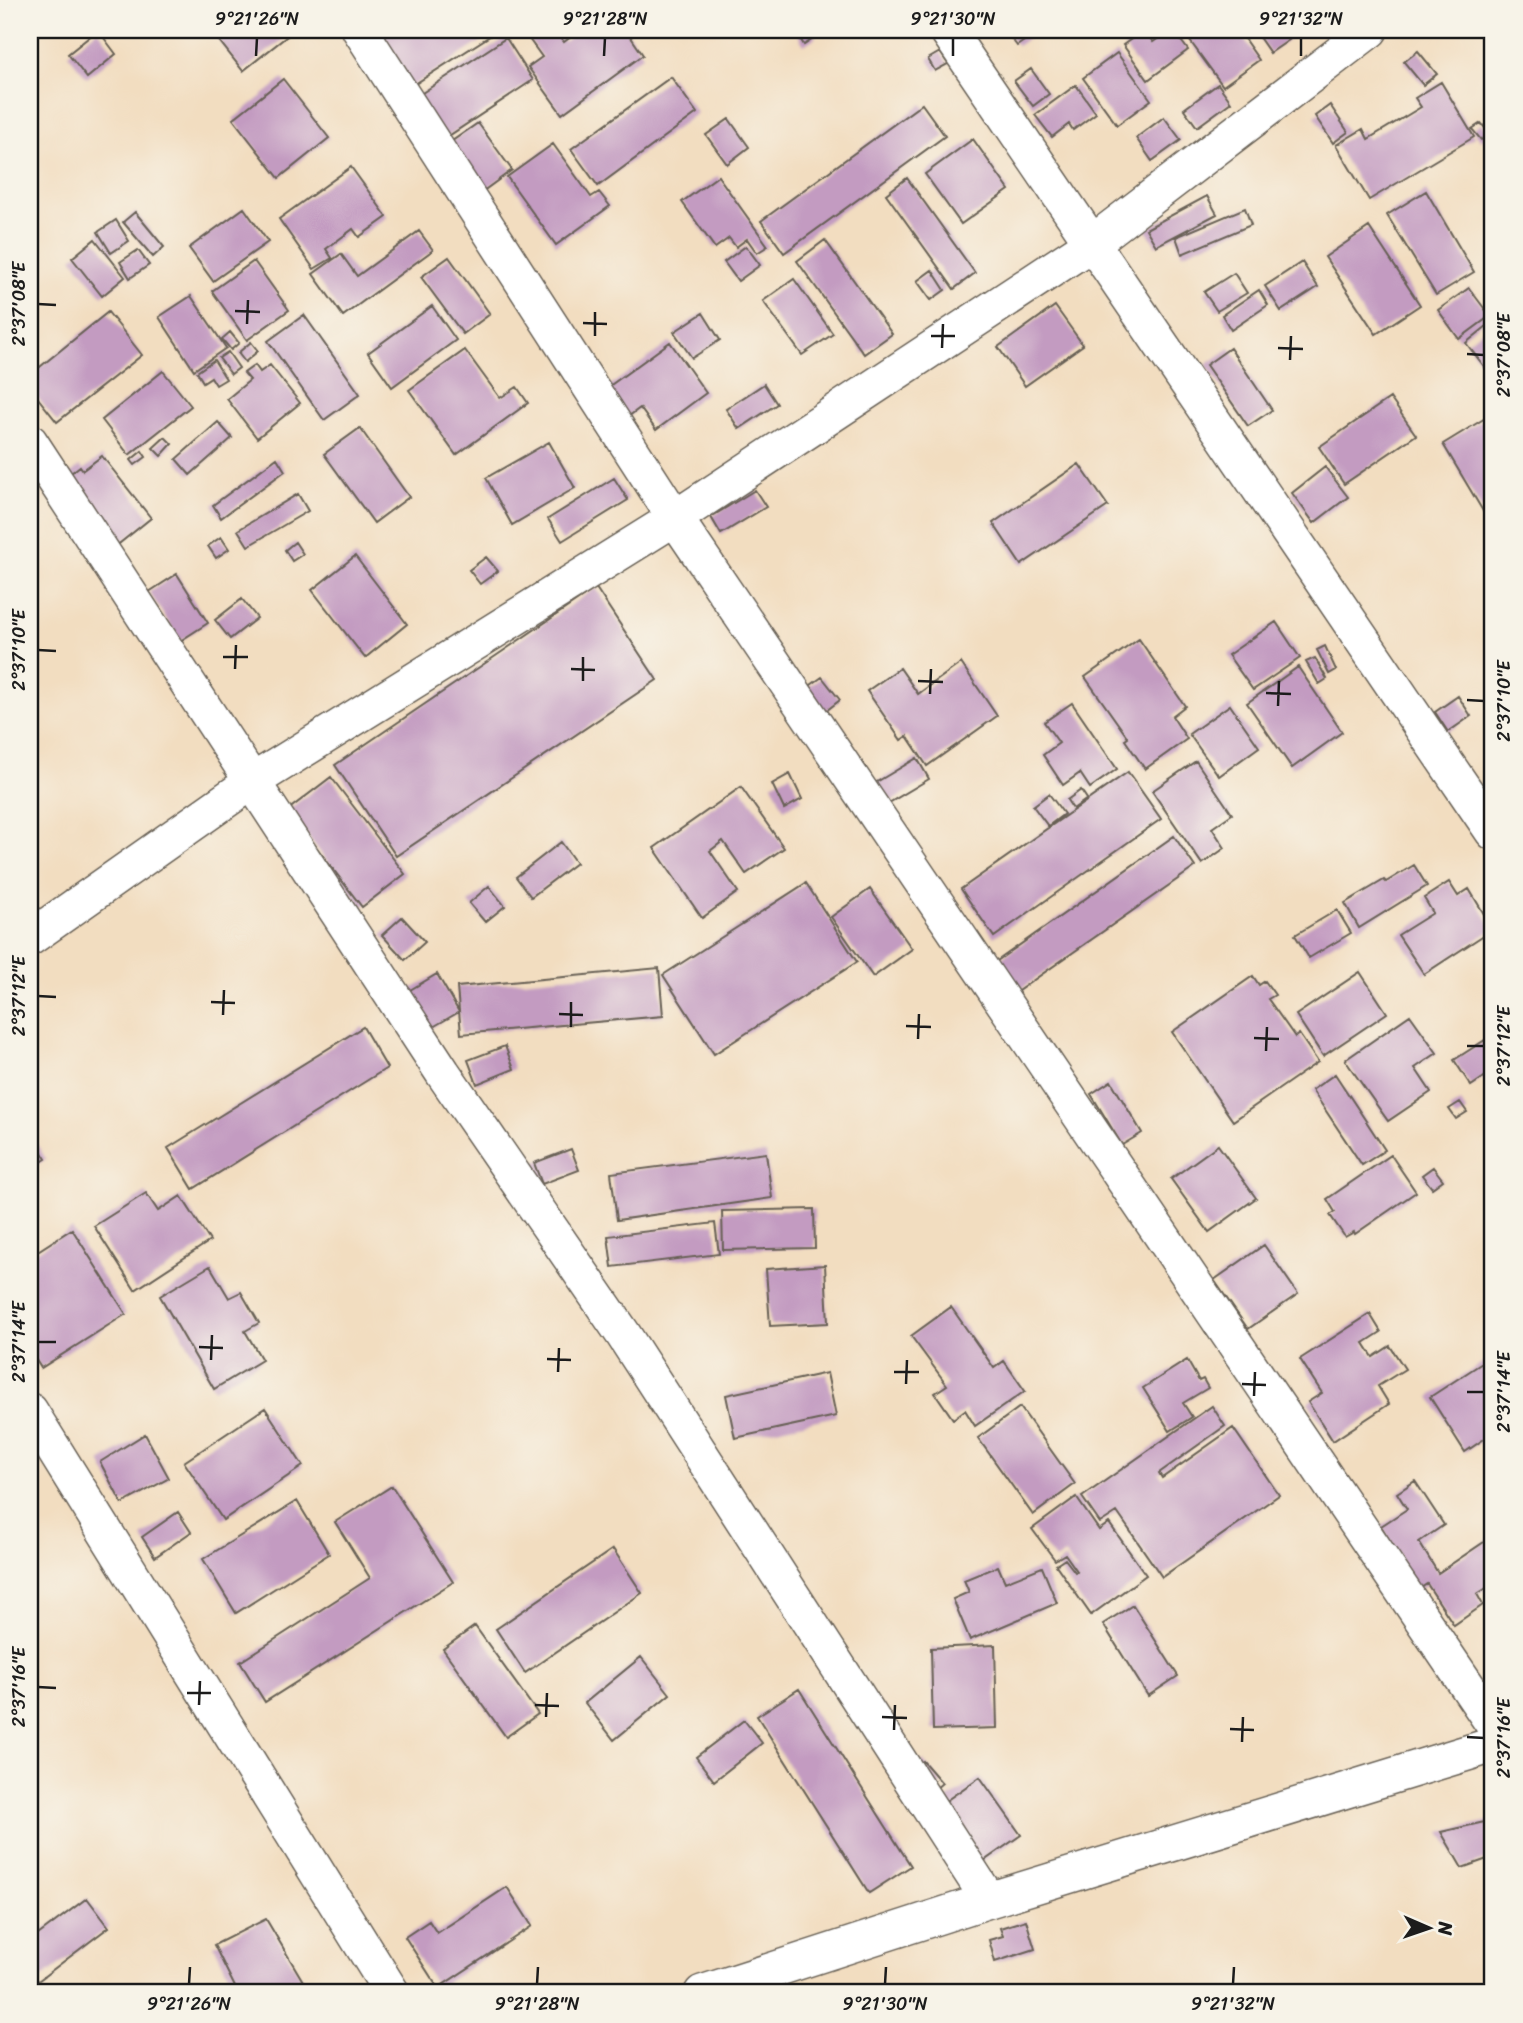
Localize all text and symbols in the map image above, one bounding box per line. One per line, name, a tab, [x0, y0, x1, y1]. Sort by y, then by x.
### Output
text: 9°21'26"N	[215, 3, 300, 35]
text: 9°21'28"N	[563, 3, 648, 35]
text: 9°21'30"N	[911, 3, 996, 35]
text: 9°21'32"N	[1259, 3, 1343, 35]
text: 2°37'08"E	[3, 261, 35, 346]
text: 2°37'08"E	[1488, 312, 1520, 397]
text: 2°37'10"E	[3, 608, 35, 691]
text: 2°37'10"E	[1488, 659, 1520, 742]
text: 2°37'12"E	[3, 955, 35, 1036]
text: 2°37'12"E	[1488, 1005, 1520, 1086]
text: 2°37'14"E	[3, 1300, 35, 1383]
text: 2°37'14"E	[1488, 1350, 1520, 1433]
text: 2°37'16"E	[3, 1646, 35, 1727]
text: 2°37'16"E	[1488, 1697, 1520, 1778]
north arrow	[1394, 1894, 1464, 1964]
text: N	[1429, 1920, 1462, 1937]
text: 9°21'26"N	[147, 1988, 232, 2020]
text: 9°21'28"N	[495, 1988, 580, 2020]
text: 9°21'30"N	[843, 1988, 928, 2020]
text: 9°21'32"N	[1191, 1988, 1275, 2020]

